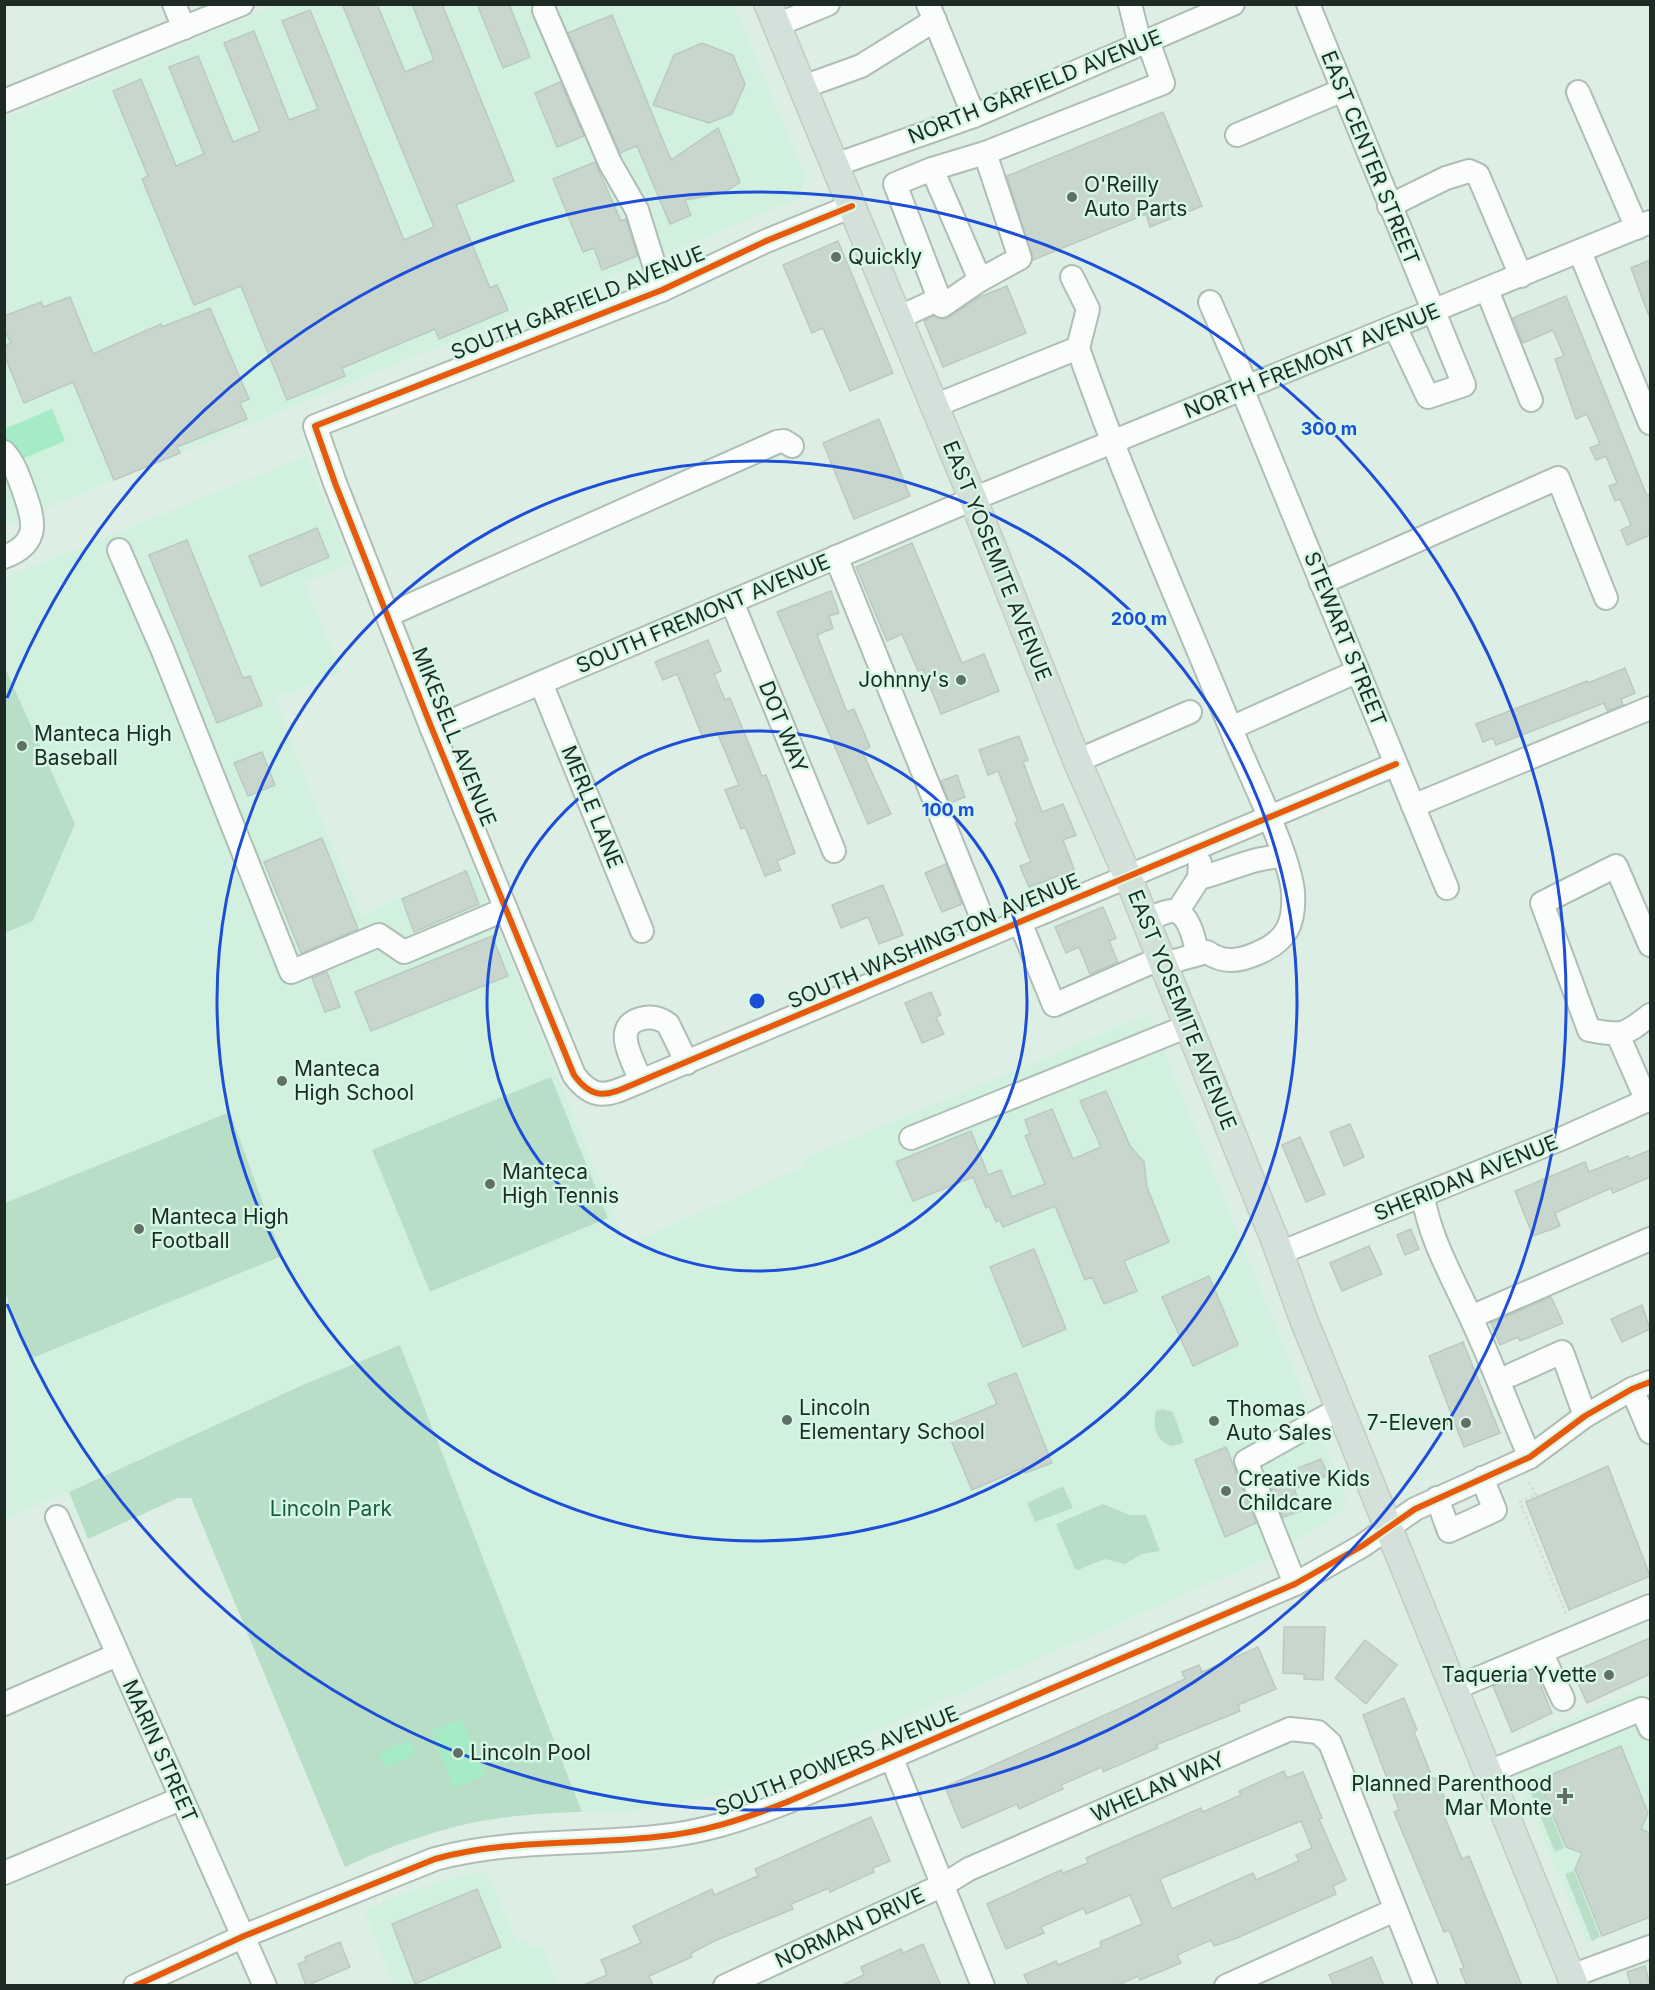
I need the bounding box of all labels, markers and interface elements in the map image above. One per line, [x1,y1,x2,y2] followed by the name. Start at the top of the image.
[904,24,1165,149] street label: NORTH GARFIELD AVENUE
[1316,47,1425,269] street label: EAST CENTER STREET
[1084,172,1187,221] place label: O'Reilly Auto Parts
[1065,190,1079,204] marker: O'Reilly Auto Parts
[447,240,708,365] street label: SOUTH GARFIELD AVENUE
[848,244,922,269] place label: Quickly
[829,250,843,264] marker: Quickly
[1180,298,1443,423] street label: NORTH FREMONT AVENUE
[1301,418,1357,439] text: 300 m
[938,437,1057,684] street label: EAST YOSEMITE AVENUE
[1299,548,1392,730] street label: STEWART STREET
[572,549,833,678] street label: SOUTH FREMONT AVENUE
[1111,608,1167,629] text: 200 m
[407,643,502,830] street label: MIKESELL AVENUE
[858,667,949,692] place label: Johnny's
[954,673,968,687] marker: Johnny's
[754,677,813,776] street label: DOT WAY
[34,721,172,770] place label: Manteca High Baseball
[15,739,29,753] marker: Manteca High Baseball
[556,742,628,872] street label: MERLE LANE
[922,799,974,820] text: 100 m
[784,868,1084,1014] street label: SOUTH WASHINGTON AVENUE
[1123,886,1242,1133] street label: EAST YOSEMITE AVENUE
[747,991,767,1011] centre of rings
[294,1056,414,1105] place label: Manteca High School
[275,1074,289,1088] marker: Manteca High School
[1370,1129,1561,1226] street label: SHERIDAN AVENUE
[502,1159,619,1208] place label: Manteca High Tennis
[483,1177,497,1191] marker: Manteca High Tennis
[151,1204,289,1253] place label: Manteca High Football
[132,1222,146,1236] marker: Manteca High Football
[799,1395,985,1444] place label: Lincoln Elementary School
[1226,1396,1332,1445] place label: Thomas Auto Sales
[1367,1410,1454,1435] place label: 7-Eleven
[780,1413,794,1427] marker: Lincoln Elementary School
[1207,1414,1221,1428] marker: Thomas Auto Sales
[1459,1416,1473,1430] marker: 7-Eleven
[1238,1466,1370,1515] place label: Creative Kids Childcare
[1219,1484,1233,1498] marker: Creative Kids Childcare
[270,1496,393,1521] park label: Lincoln Park
[1441,1662,1597,1687] place label: Taqueria Yvette
[1602,1668,1616,1682] marker: Taqueria Yvette
[118,1676,203,1826] street label: MARIN STREET
[712,1700,962,1821] street label: SOUTH POWERS AVENUE
[470,1740,591,1765] place label: Lincoln Pool
[451,1746,465,1760] marker: Lincoln Pool
[1087,1746,1229,1827] street label: WHELAN WAY
[1351,1771,1552,1820] place label: Planned Parenthood Mar Monte
[1556,1787,1574,1805] marker: Planned Parenthood Mar Monte
[771,1882,928,1973] street label: NORMAN DRIVE

